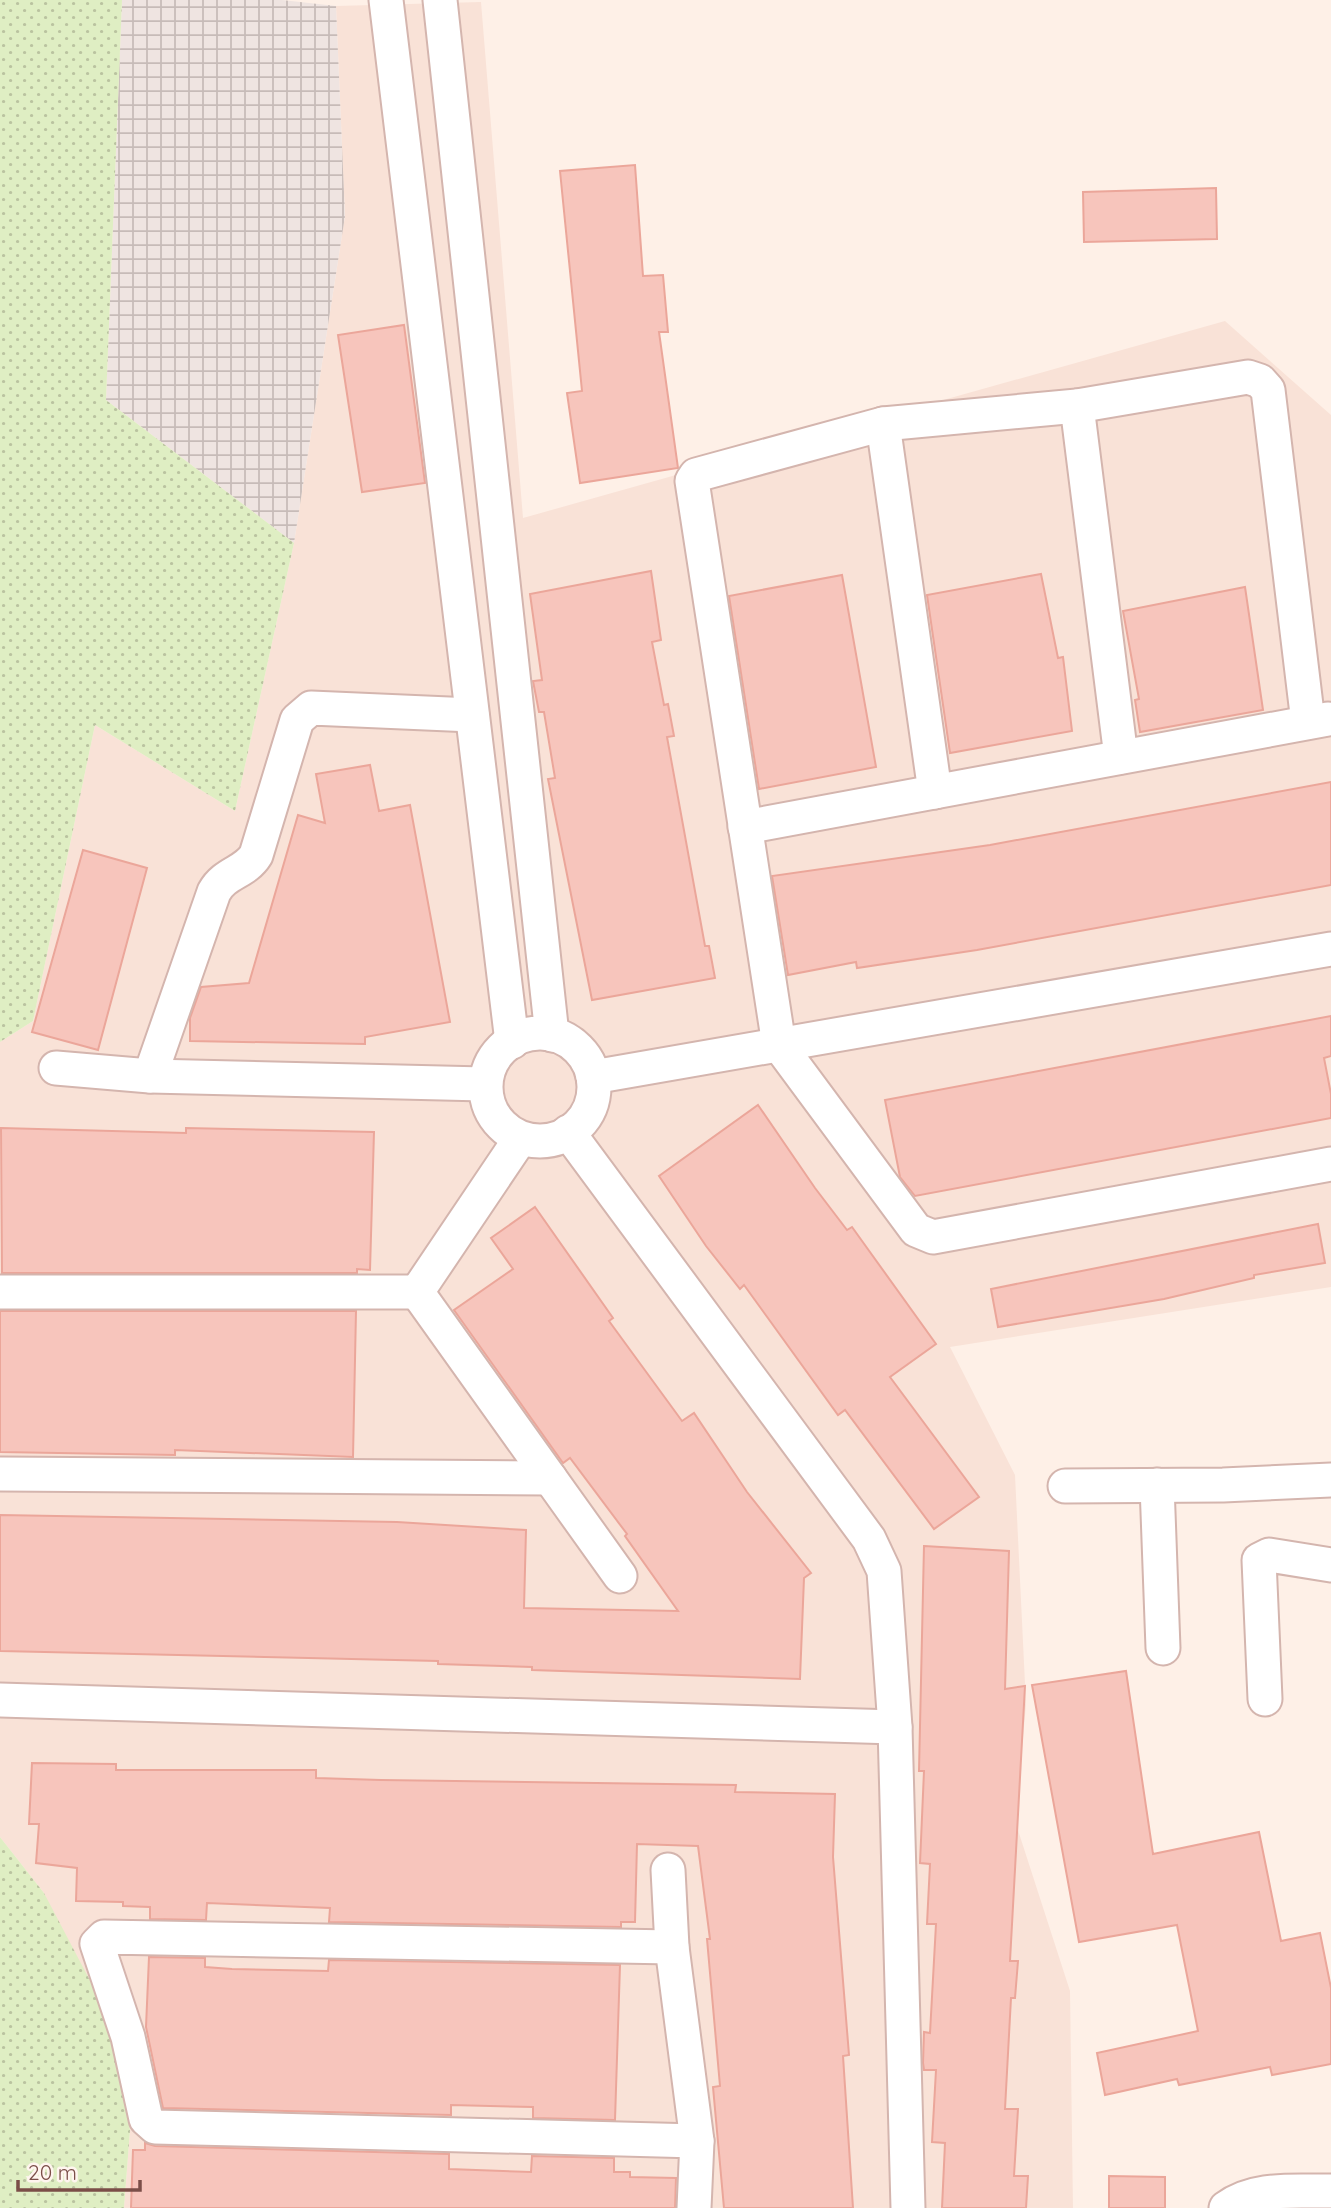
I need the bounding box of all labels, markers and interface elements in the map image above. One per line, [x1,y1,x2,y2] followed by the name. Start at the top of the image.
[18,2148,140,2192] scale bar
[28,2159,77,2185] text: 20 m

